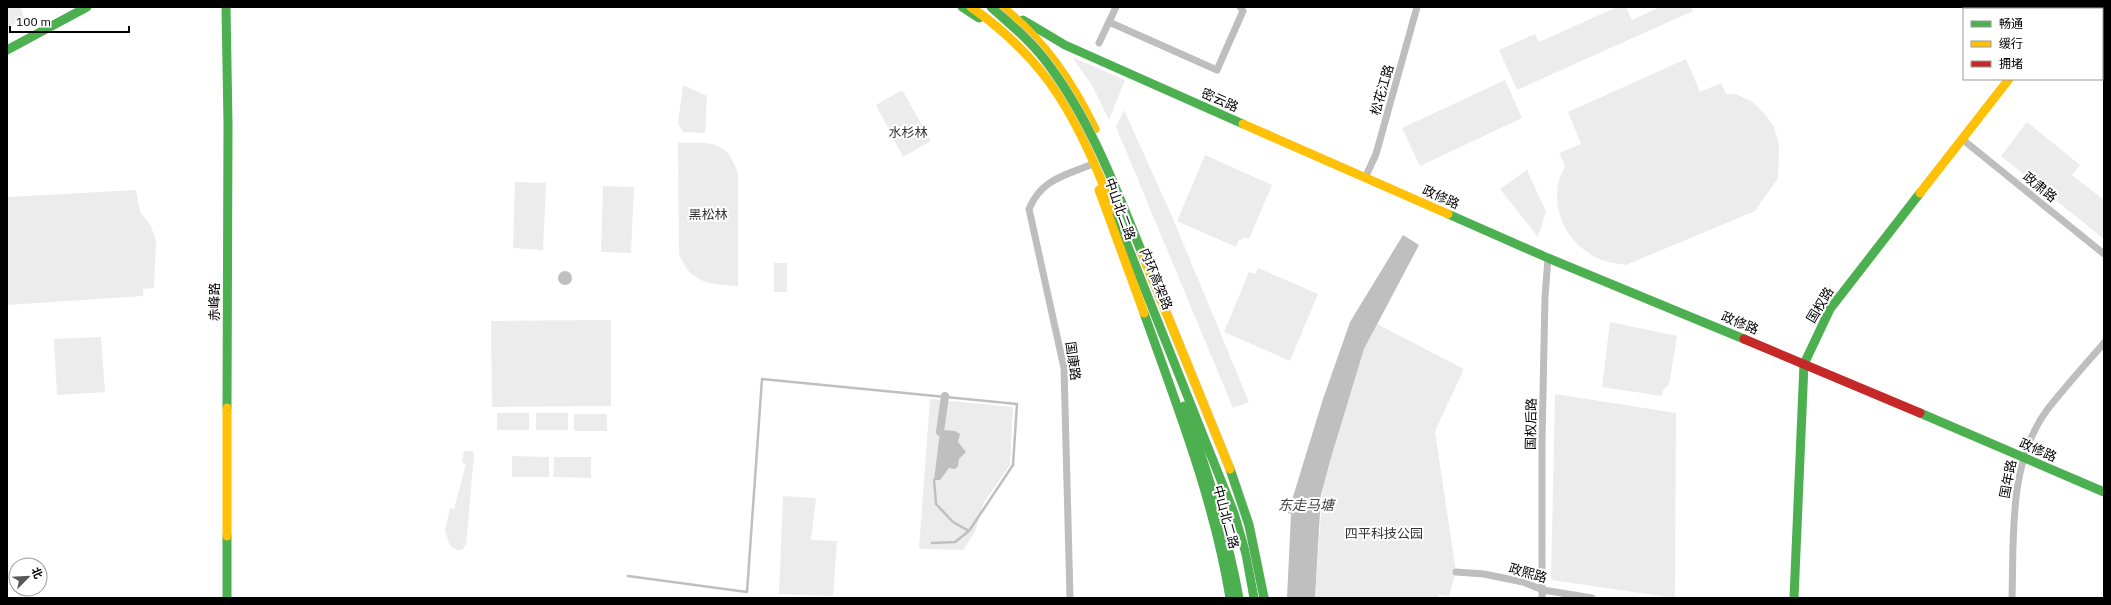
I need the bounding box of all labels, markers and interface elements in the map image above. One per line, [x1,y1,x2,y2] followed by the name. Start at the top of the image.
[10,8,129,34] scale bar
[1963,8,2103,80] legend
[16,14,51,29] text: 100 m
[1999,16,2023,31] text: 畅通
[1999,36,2023,51] text: 缓行
[1999,56,2023,71] text: 拥堵
[1367,63,1397,117] street label: 松花江路
[1199,84,1241,116] street label: 密云路
[888,124,928,141] park label: 水杉林
[2019,168,2061,206] street label: 政肃路
[1101,176,1139,242] street label: 中山北二路
[1420,181,1462,213] street label: 政修路
[688,206,728,223] park label: 黑松林
[1136,246,1176,312] street label: 内环高架路
[206,282,223,322] street label: 赤峰路
[1803,284,1837,326] street label: 国权路
[1719,308,1761,338] street label: 政修路
[1062,340,1084,382] street label: 国康路
[1522,398,1540,450] street label: 国权后路
[2017,435,2059,465] street label: 政修路
[1996,458,2020,500] street label: 国年路
[1209,483,1243,551] street label: 中山北二路
[1278,496,1336,514] water label: 东走马塘
[1345,525,1423,542] park label: 四平科技公园
[8,557,48,597] north arrow
[1507,559,1549,587] street label: 政熙路
[29,565,46,581] text: 北

